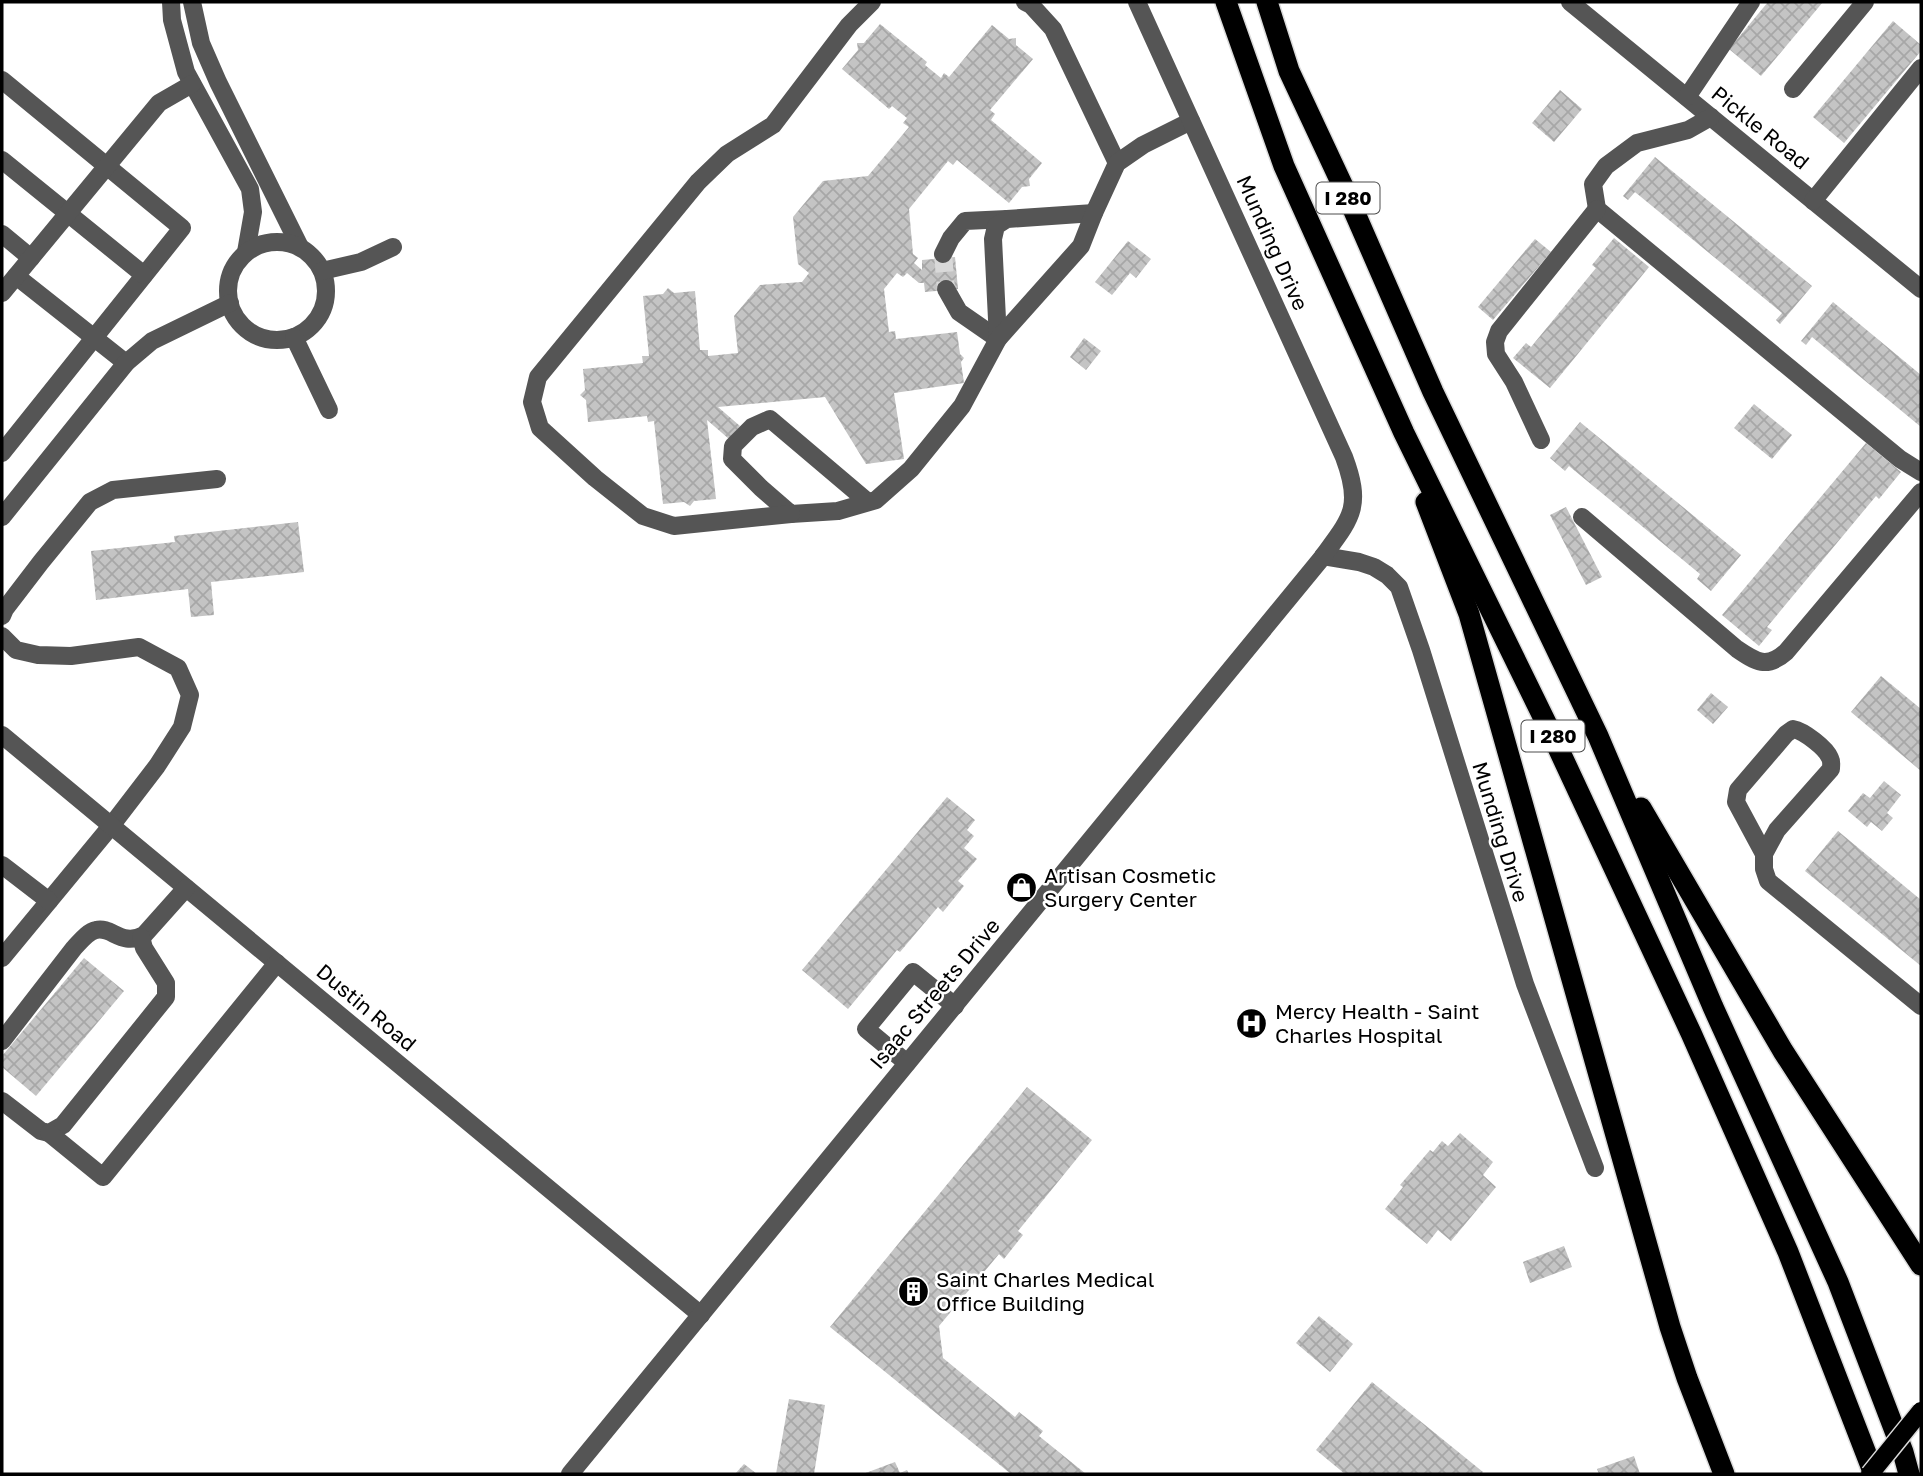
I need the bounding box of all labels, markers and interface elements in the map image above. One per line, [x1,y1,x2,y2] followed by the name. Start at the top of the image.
[1707,80,1815,174] street label: Pickle Road
[1231,171,1314,314] street label: Munding Drive
[1316,182,1380,214] road number: I 280
[1522,720,1584,751] road number: I 280
[1467,758,1535,905] street label: Munding Drive
[1044,862,1216,912] place label: Artisan Cosmetic Surgery Center
[1004,871,1038,905] shop icon: Artisan Cosmetic Surgery Center
[864,913,1005,1074] street label: Isaac Streets Drive
[311,958,422,1056] street label: Dustin Road
[1275,998,1479,1048] place label: Mercy Health - Saint Charles Hospital
[1235,1007,1269,1041] hospital icon: Mercy Health - Saint Charles Hospital
[936,1266,1154,1316] place label: Saint Charles Medical Office Building
[896,1275,930,1309] building icon: Saint Charles Medical Office Building

